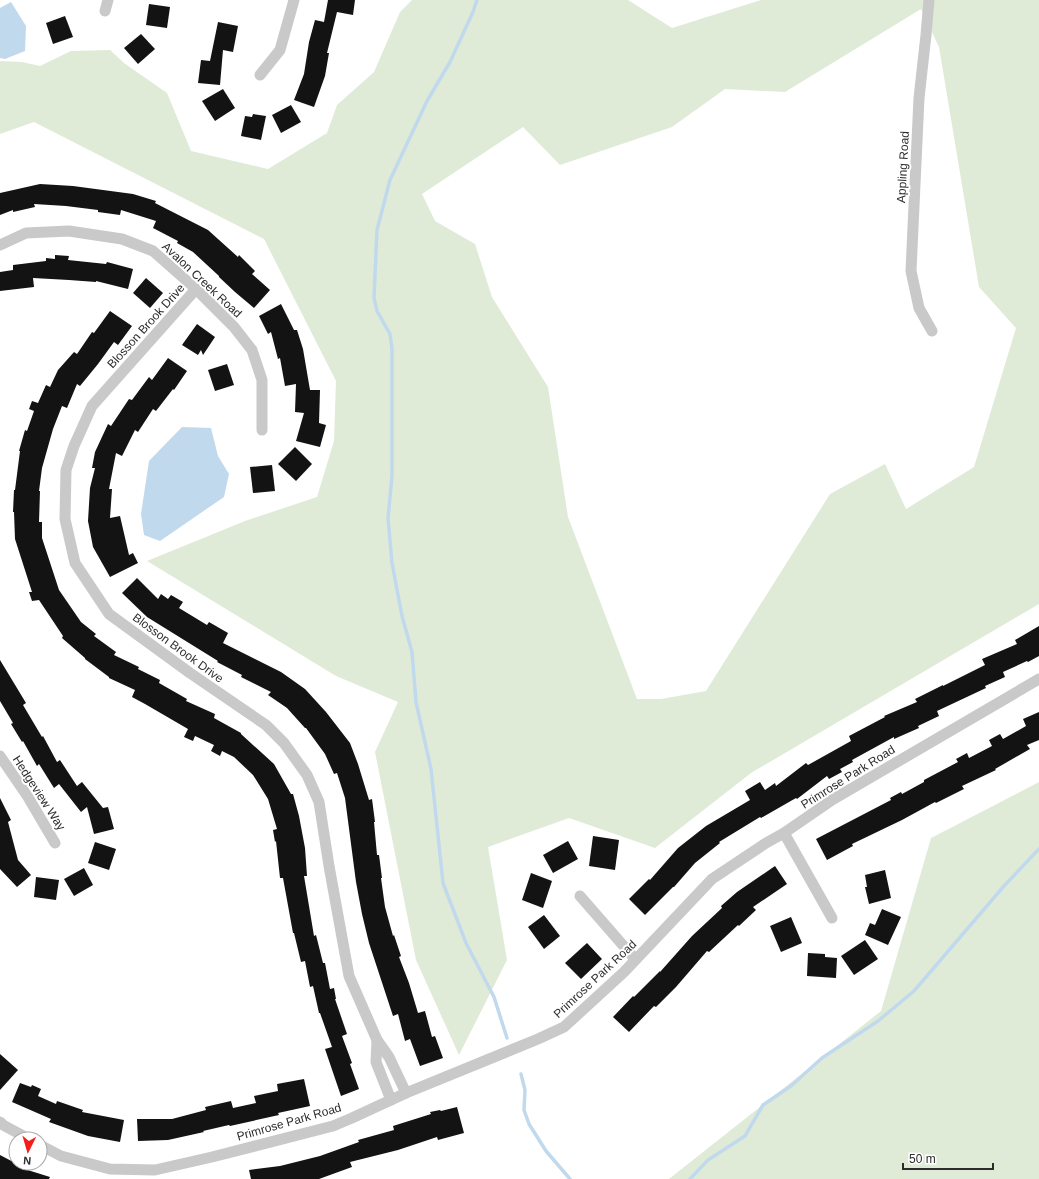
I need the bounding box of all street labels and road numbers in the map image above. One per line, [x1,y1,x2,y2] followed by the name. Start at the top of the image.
[894,131,912,203] street label: Appling Road
[159,239,245,321] street label: Avalon Creek Road
[104,281,188,371] street label: Blosson Brook Drive
[130,610,226,686] street label: Blosson Brook Drive
[798,742,898,812] street label: Primrose Park Road
[10,753,68,833] street label: Hedgeview Way
[551,937,639,1021] street label: Primrose Park Road
[235,1100,343,1144] street label: Primrose Park Road

